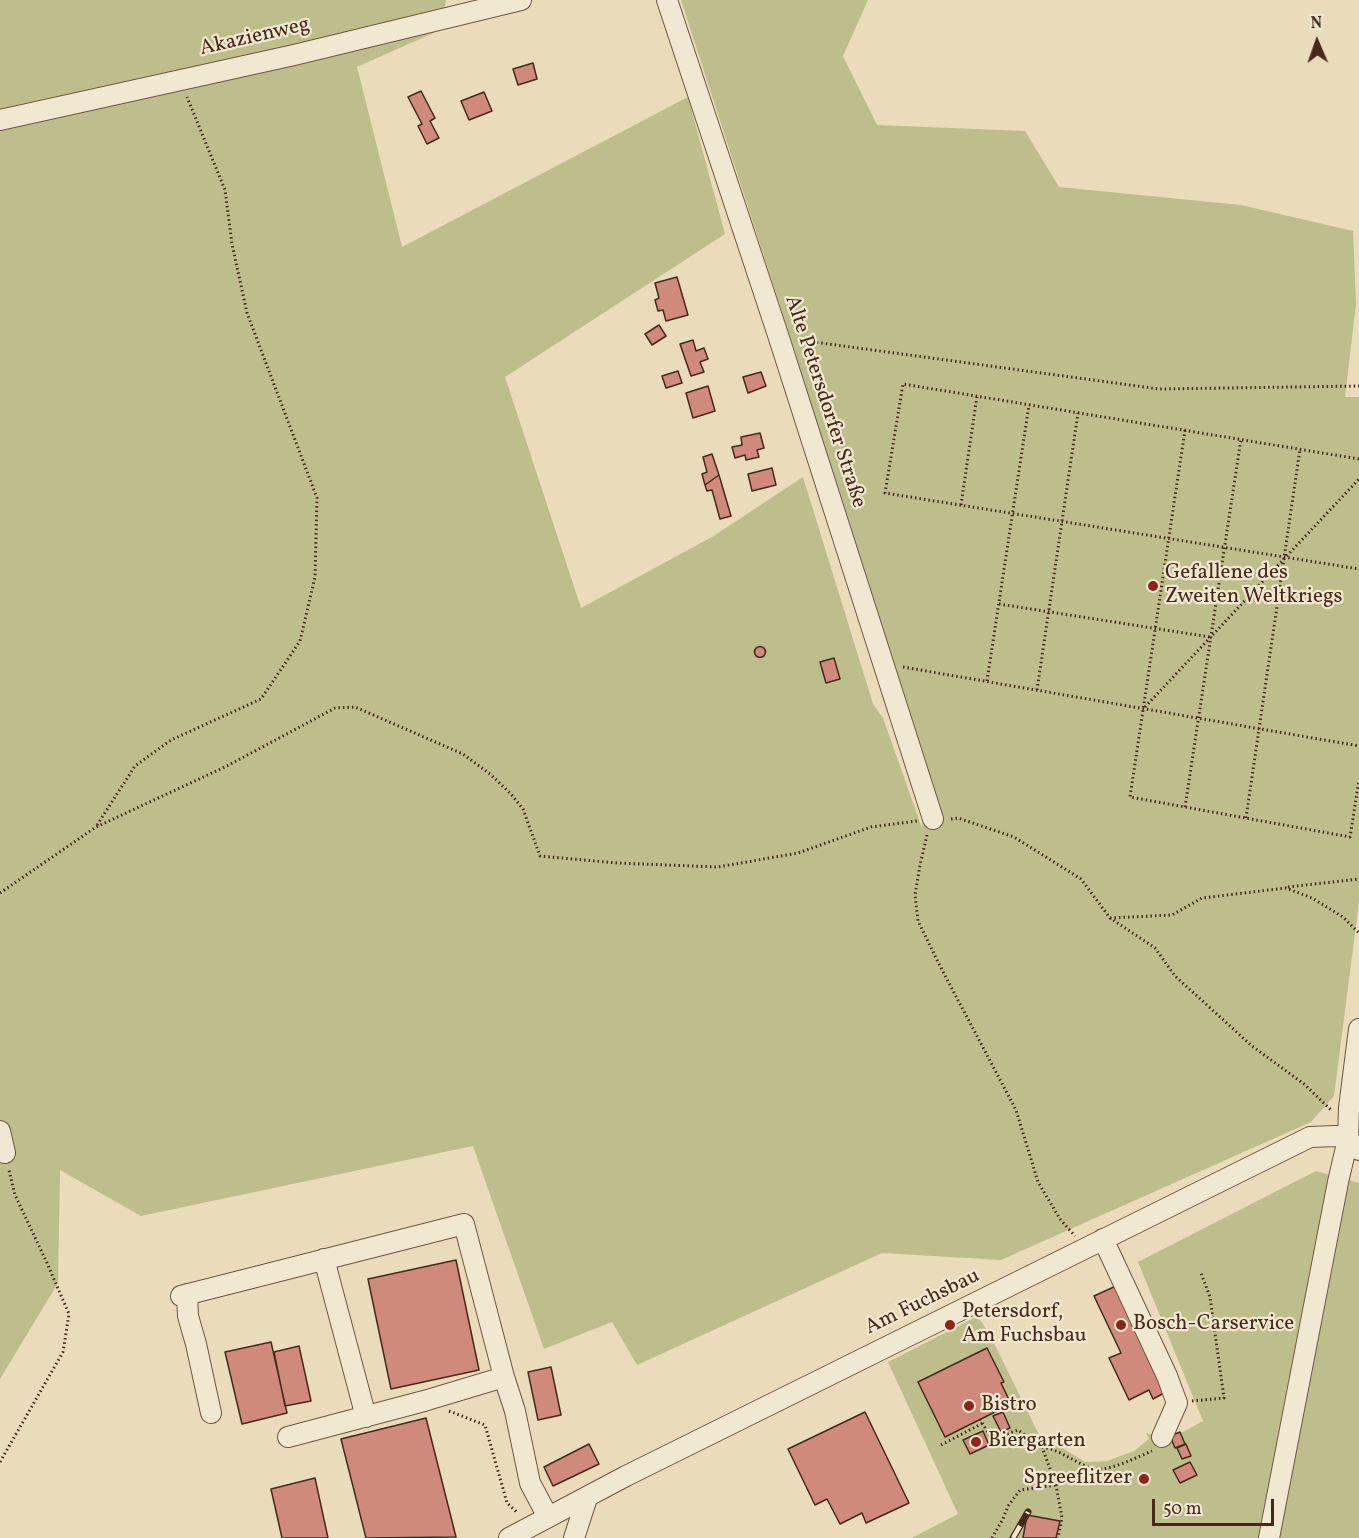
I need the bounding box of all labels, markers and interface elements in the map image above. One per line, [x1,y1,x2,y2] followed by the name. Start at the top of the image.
[1287,12,1347,72] north arrow
[198,13,312,63] street label: Akazienweg
[1310,13,1323,35] text: N
[778,293,870,511] street label: Alte Petersdorfer Straße
[1165,561,1343,611] place label: Gefallene des Zweiten Weltkriegs
[1146,579,1160,593] marker: Gefallene des Zweiten Weltkriegs
[861,1264,985,1342] street label: Am Fuchsbau
[962,1300,1087,1350] place label: Petersdorf, Am Fuchsbau
[1133,1312,1294,1338] place label: Bosch-Carservice
[943,1318,957,1332] marker: Petersdorf, Am Fuchsbau
[1114,1318,1128,1332] marker: Bosch-Carservice
[981,1393,1037,1419] place label: Bistro
[962,1399,976,1413] marker: Bistro
[988,1429,1086,1455] place label: Biergarten
[969,1435,983,1449] marker: Biergarten
[1024,1466,1132,1492] place label: Spreeflitzer
[1137,1472,1151,1486] marker: Spreeflitzer
[1155,1487,1276,1525] scale bar
[1163,1497,1202,1522] text: 50 m

